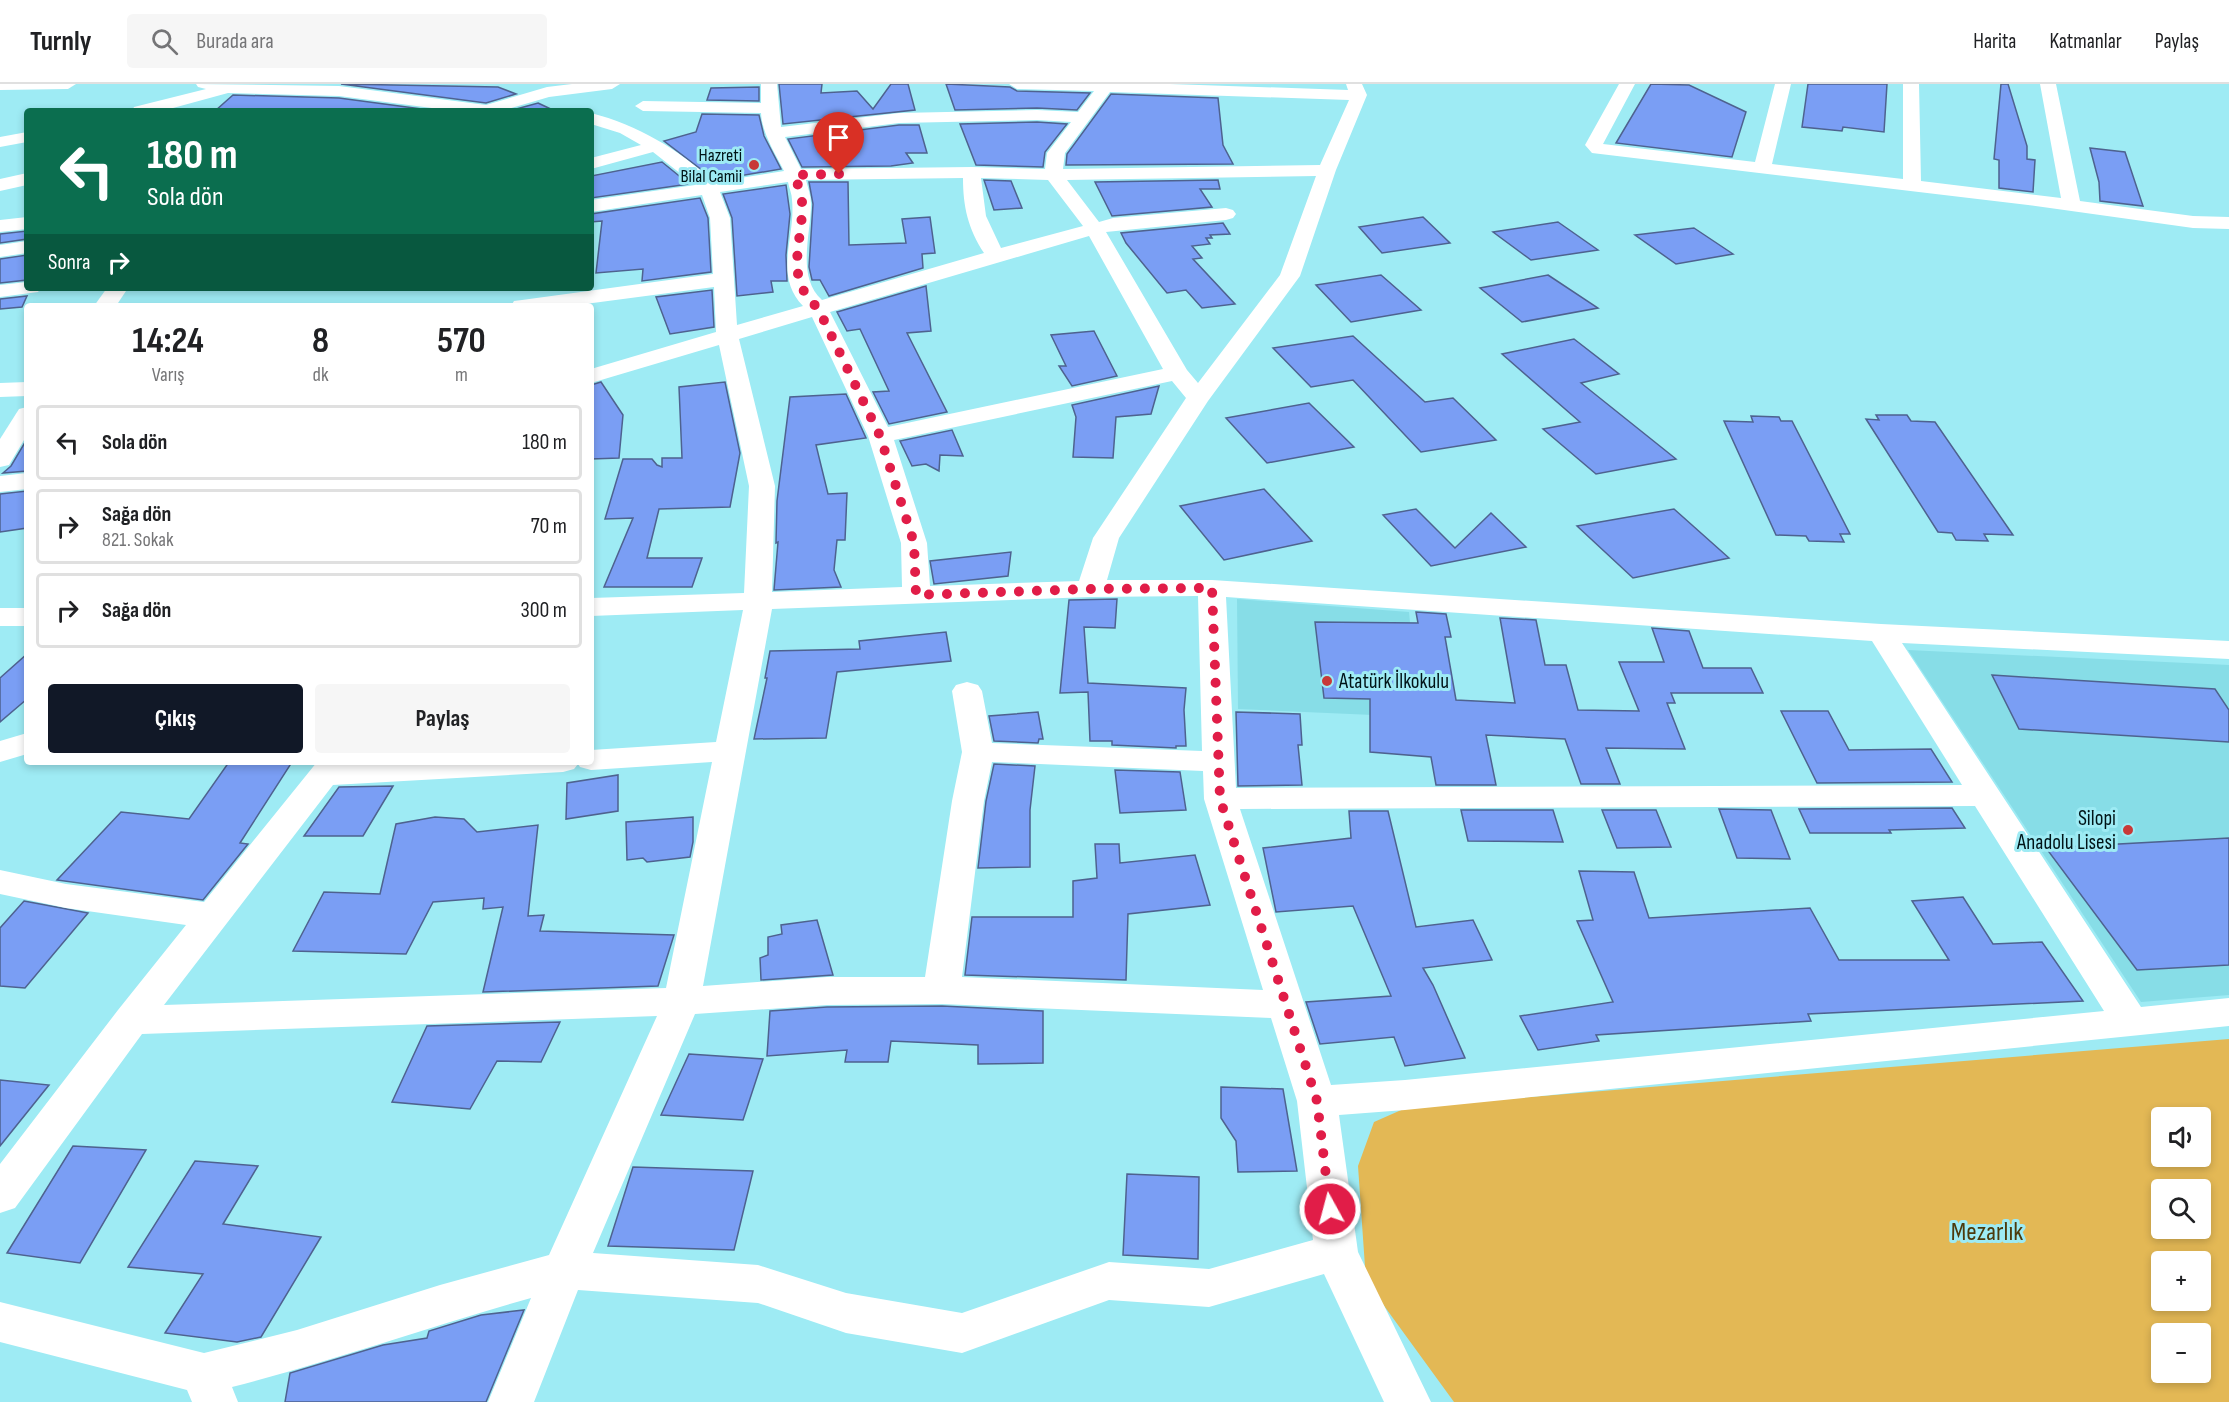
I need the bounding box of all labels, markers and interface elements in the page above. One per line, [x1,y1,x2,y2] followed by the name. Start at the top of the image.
[127,14,547,68] search box
[30,25,91,58] text: Turnly
[148,25,181,58] icon: search
[196,28,274,55] text: Burada ara
[1973,29,2016,54] text: Harita
[2049,29,2122,54] text: Katmanlar
[2155,29,2199,54] text: Paylaş
[813,112,864,174] pin
[822,121,855,154] icon: arrive
[147,130,238,181] text: 180 m
[48,132,126,210] icon: left
[681,145,742,187] place label: Hazreti Bilal Camii
[747,158,761,172] marker: Hazreti Bilal Camii
[147,181,224,213] text: Sola dön
[102,246,135,279] icon: right
[48,249,90,276] text: Sonra
[132,320,204,363] text: 14:24
[312,320,329,363] text: 8
[437,320,486,363] text: 570
[152,363,184,387] text: Varış
[313,363,329,387] text: dk
[455,363,468,387] text: m
[51,426,84,459] icon: left
[102,429,167,456] text: Sola dön
[522,429,567,456] text: 180 m
[102,501,171,528] text: Sağa dön
[51,510,84,543] icon: right
[531,513,567,540] text: 70 m
[102,528,174,552] text: 821. Sokak
[51,594,84,627] icon: right
[102,597,171,624] text: Sağa dön
[521,597,567,624] text: 300 m
[1338,669,1449,694] place label: Atatürk İlkokulu
[1320,674,1334,688] marker: Atatürk İlkokulu
[48,684,303,753] button: Çıkış
[315,684,570,753] button: Paylaş
[2016,806,2116,855] place label: Silopi Anadolu Lisesi
[2121,823,2135,837] marker: Silopi Anadolu Lisesi
[2151,1107,2211,1383] map controls
[2151,1107,2211,1167] button: sound
[1298,1177,1362,1241] position arrow
[2151,1179,2211,1239] button: search
[1951,1217,2023,1248] park label: Mezarlık
[2151,1251,2211,1311] button: +
[2151,1323,2211,1383] button: −

